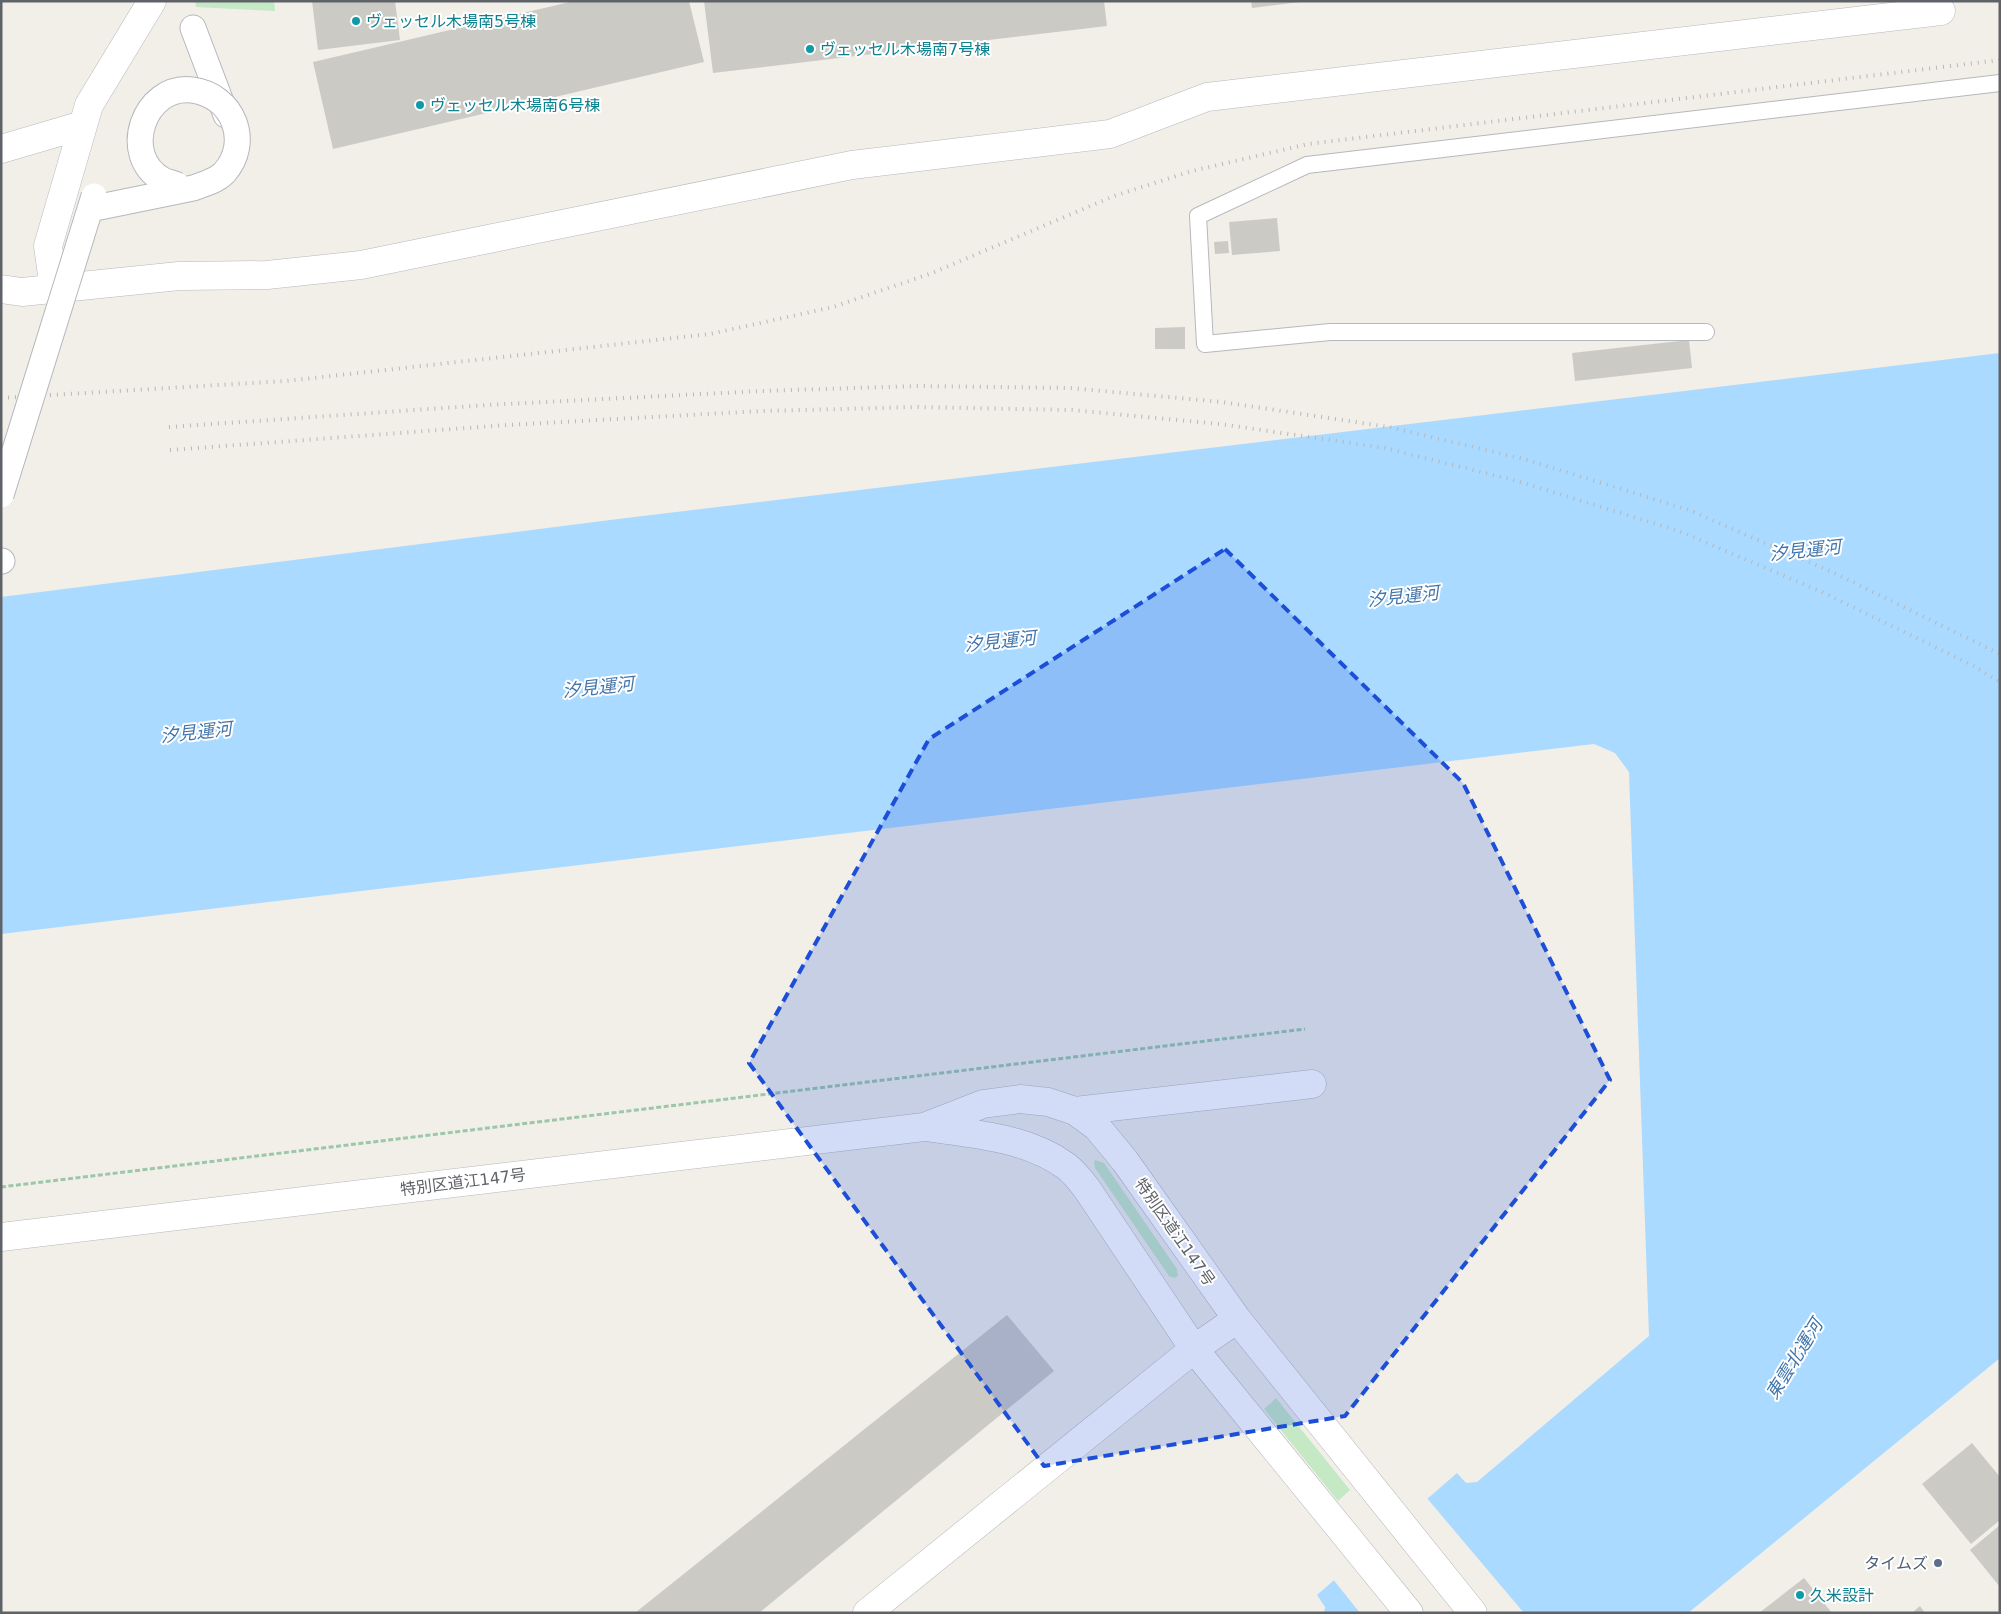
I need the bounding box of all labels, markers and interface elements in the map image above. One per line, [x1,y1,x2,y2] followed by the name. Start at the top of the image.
[366,12,536,31] place label: ヴェッセル木場南5号棟
[350,15,362,27] marker: ヴェッセル木場南5号棟
[820,40,990,59] place label: ヴェッセル木場南7号棟
[804,43,816,55] marker: ヴェッセル木場南7号棟
[430,96,600,115] place label: ヴェッセル木場南6号棟
[414,99,426,111] marker: ヴェッセル木場南6号棟
[1768,535,1845,564] water label: 汐見運河
[1366,581,1443,610] water label: 汐見運河
[963,626,1040,655] water label: 汐見運河
[561,672,638,701] water label: 汐見運河
[159,717,236,746] water label: 汐見運河
[399,1165,527,1199] street label: 特別区道江147号
[1131,1175,1219,1289] street label: 特別区道江147号
[1761,1313,1828,1403] water label: 東雲北運河
[1864,1554,1928,1573] place label: タイムズ
[1932,1557,1944,1569] marker: タイムズ
[1810,1586,1874,1605] place label: 久米設計
[1794,1589,1806,1601] marker: 久米設計

